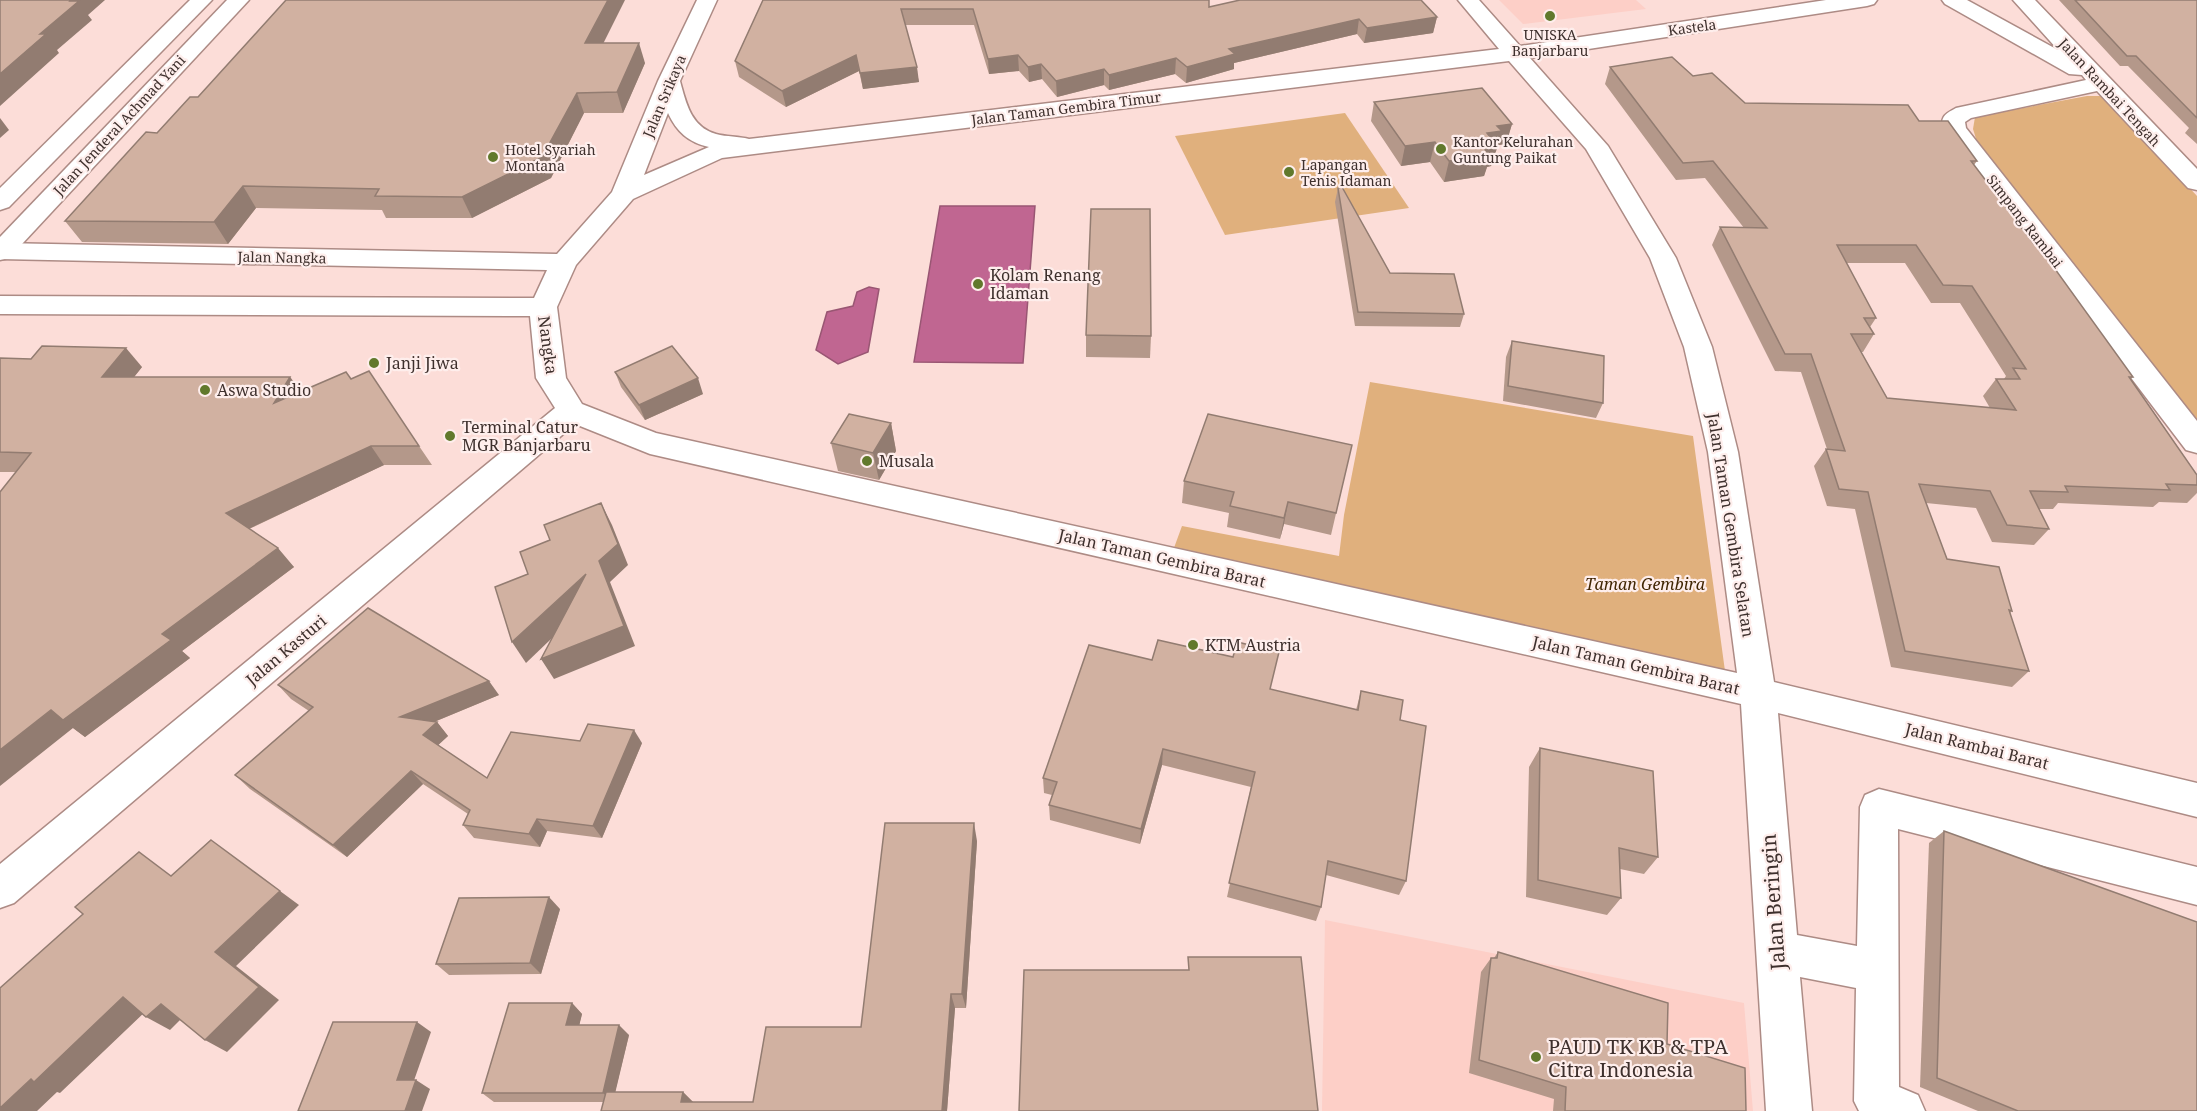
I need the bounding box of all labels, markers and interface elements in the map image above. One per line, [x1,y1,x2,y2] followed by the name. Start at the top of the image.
[1543,9,1557,23] marker: UNISKA Banjarbaru
[1667,14,1718,40] street label: Kastela
[1512,25,1588,60] place label: UNISKA Banjarbaru
[2054,33,2165,150] street label: Jalan Rambai Tengah
[48,50,190,200] street label: Jalan Jenderal Achmad Yani
[638,52,690,141] street label: Jalan Srikaya
[969,87,1162,129] street label: Jalan Taman Gembira Timur
[1453,132,1573,167] place label: Kantor Kelurahan Guntung Paikat
[505,140,596,175] place label: Hotel Syariah Montana
[1434,142,1448,156] marker: Kantor Kelurahan Guntung Paikat
[486,150,500,164] marker: Hotel Syariah Montana
[1301,155,1392,190] place label: Lapangan Tenis Idaman
[1282,165,1296,179] marker: Lapangan Tenis Idaman
[1983,171,2068,272] street label: Simpang Rambai
[236,247,327,267] street label: Jalan Nangka
[990,264,1101,304] place label: Kolam Renang Idaman
[971,277,985,291] marker: Kolam Renang Idaman
[533,314,563,376] street label: Nangka
[385,352,459,374] place label: Janji Jiwa
[367,356,381,370] marker: Janji Jiwa
[217,379,311,401] place label: Aswa Studio
[198,383,212,397] marker: Aswa Studio
[1702,410,1760,639] street label: Jalan Taman Gembira Selatan
[462,416,591,456] place label: Terminal Catur MGR Banjarbaru
[443,429,457,443] marker: Terminal Catur MGR Banjarbaru
[879,450,934,472] place label: Musala
[860,454,874,468] marker: Musala
[1055,523,1268,593] street label: Jalan Taman Gembira Barat
[1585,573,1706,595] park label: Taman Gembira
[240,610,331,691] street label: Jalan Kasturi
[1529,630,1742,700] street label: Jalan Taman Gembira Barat
[1205,634,1301,656] place label: KTM Austria
[1186,638,1200,652] marker: KTM Austria
[1902,717,2051,775] street label: Jalan Rambai Barat
[1755,833,1791,972] street label: Jalan Beringin
[1548,1033,1729,1083] place label: PAUD TK KB & TPA Citra Indonesia
[1529,1050,1543,1064] marker: PAUD TK KB & TPA Citra Indonesia

